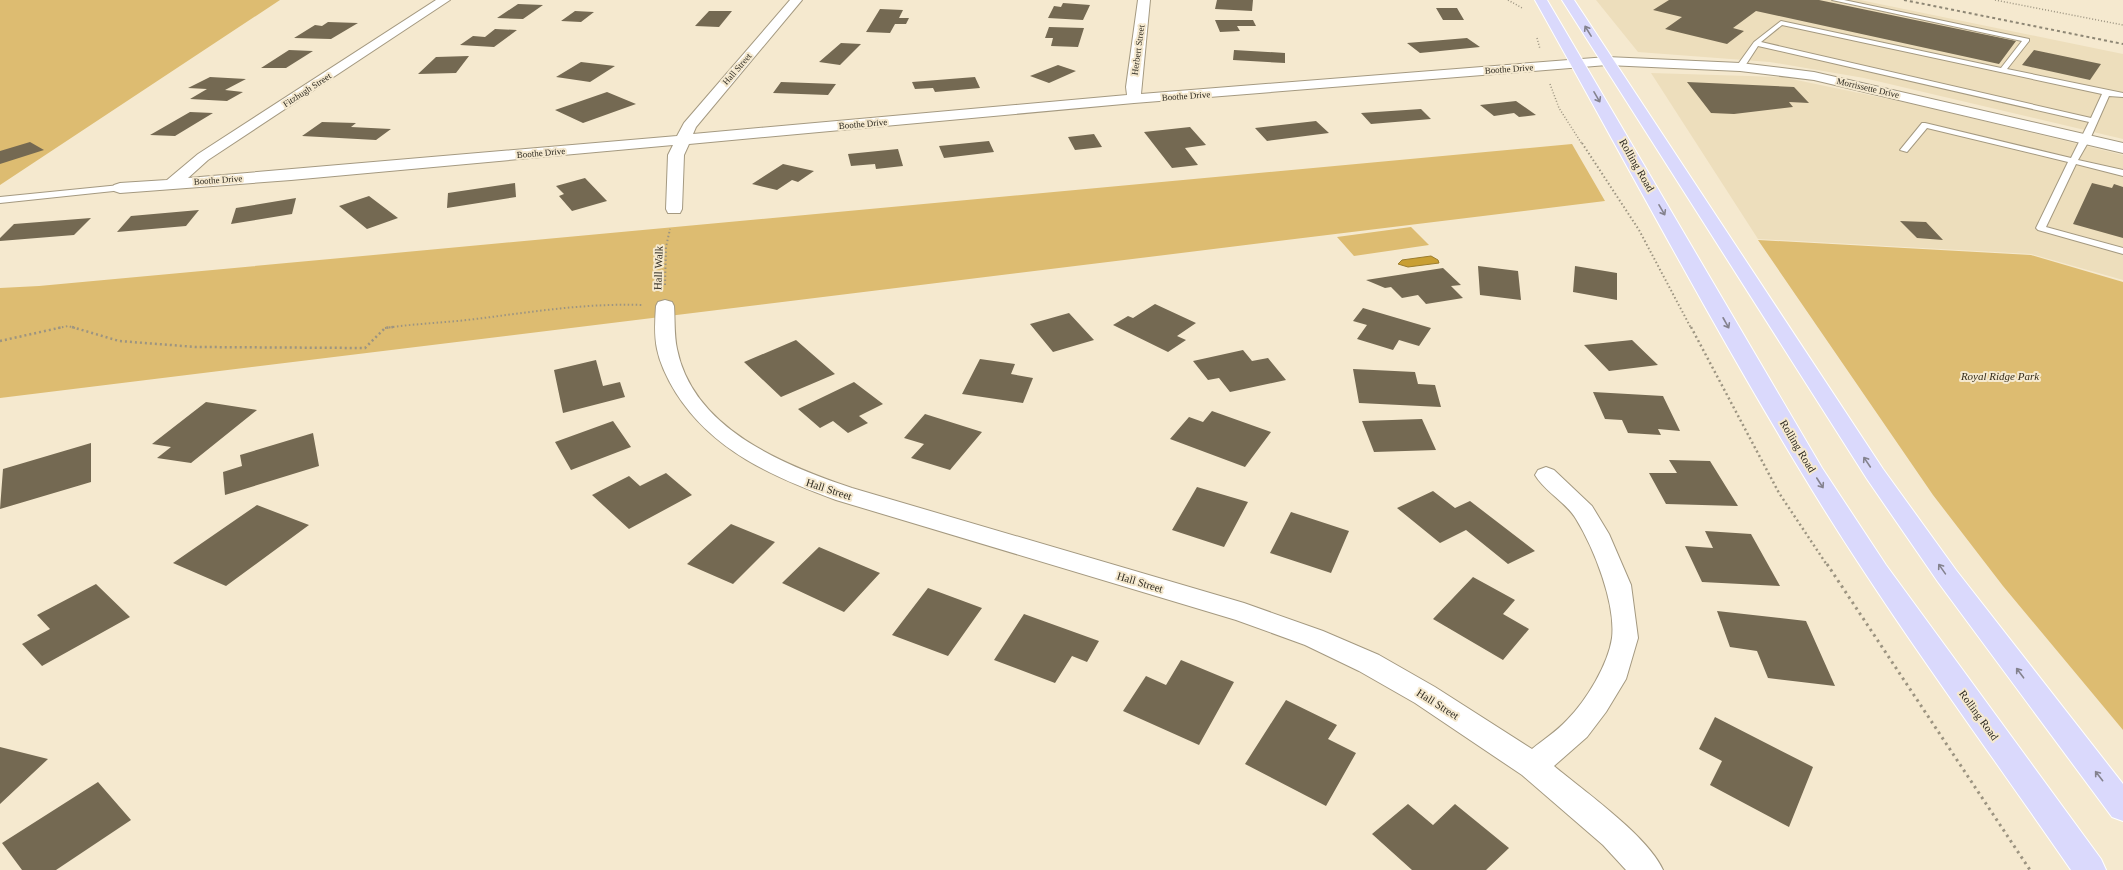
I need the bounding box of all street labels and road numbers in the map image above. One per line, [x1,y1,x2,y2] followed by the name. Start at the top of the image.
[1130,24,1147,76] street label: Herbert Street
[721,51,754,87] street label: Hall Street
[1484,62,1534,76] street label: Boothe Drive
[281,70,333,109] street label: Fitzhugh Street
[1836,76,1900,100] street label: Morrissette Drive
[1161,89,1211,103] street label: Boothe Drive
[838,117,888,131] street label: Boothe Drive
[1617,136,1657,194] street label: Rolling Road
[516,146,566,160] street label: Boothe Drive
[193,173,243,187] street label: Boothe Drive
[651,245,665,290] street label: Hall Walk
[1778,418,1819,475] street label: Rolling Road
[805,476,853,502] street label: Hall Street
[1116,569,1164,595] street label: Hall Street
[1415,686,1461,722] street label: Hall Street
[1957,688,2001,743] street label: Rolling Road

